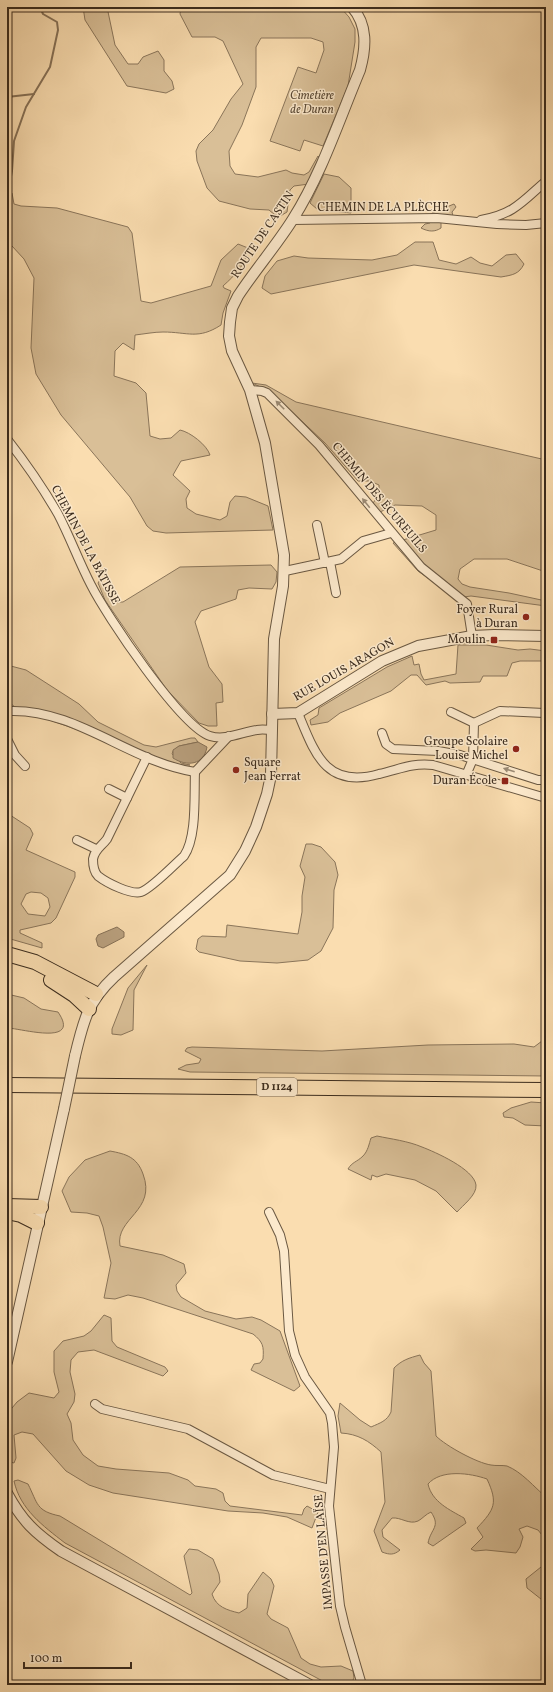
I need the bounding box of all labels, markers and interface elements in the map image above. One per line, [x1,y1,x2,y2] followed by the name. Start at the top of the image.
[290,88,335,118] park label: Cimetière de Duran
[228,188,298,282] street label: ROUTE DE CASTIN
[317,199,449,216] street label: CHEMIN DE LA PLÈCHE
[275,400,285,410] one-way arrow
[328,439,431,557] street label: CHEMIN DES ÉCUREUILS
[47,482,124,607] street label: CHEMIN DE LA BÂTISSE
[361,497,370,508] one-way arrow
[457,602,518,632] place label: Foyer Rural à Duran
[521,612,531,622] marker: Foyer Rural à Duran
[448,632,486,648] place label: Moulin
[291,635,397,705] street label: RUE LOUIS ARAGON
[489,635,499,645] marker: Moulin
[424,734,508,764] place label: Groupe Scolaire Louise Michel
[511,744,521,754] marker: Groupe Scolaire Louise Michel
[244,755,301,785] place label: Square Jean Ferrat
[231,765,241,775] marker: Square Jean Ferrat
[502,767,514,773] one-way arrow
[433,772,497,789] place label: Duran École
[500,776,510,786] marker: Duran École
[257,1078,297,1096] road number: D 1124
[310,1494,337,1610] street label: IMPASSE D'EN LAÏSE
[24,1644,131,1670] scale bar
[30,1651,63,1667] text: 100 m

